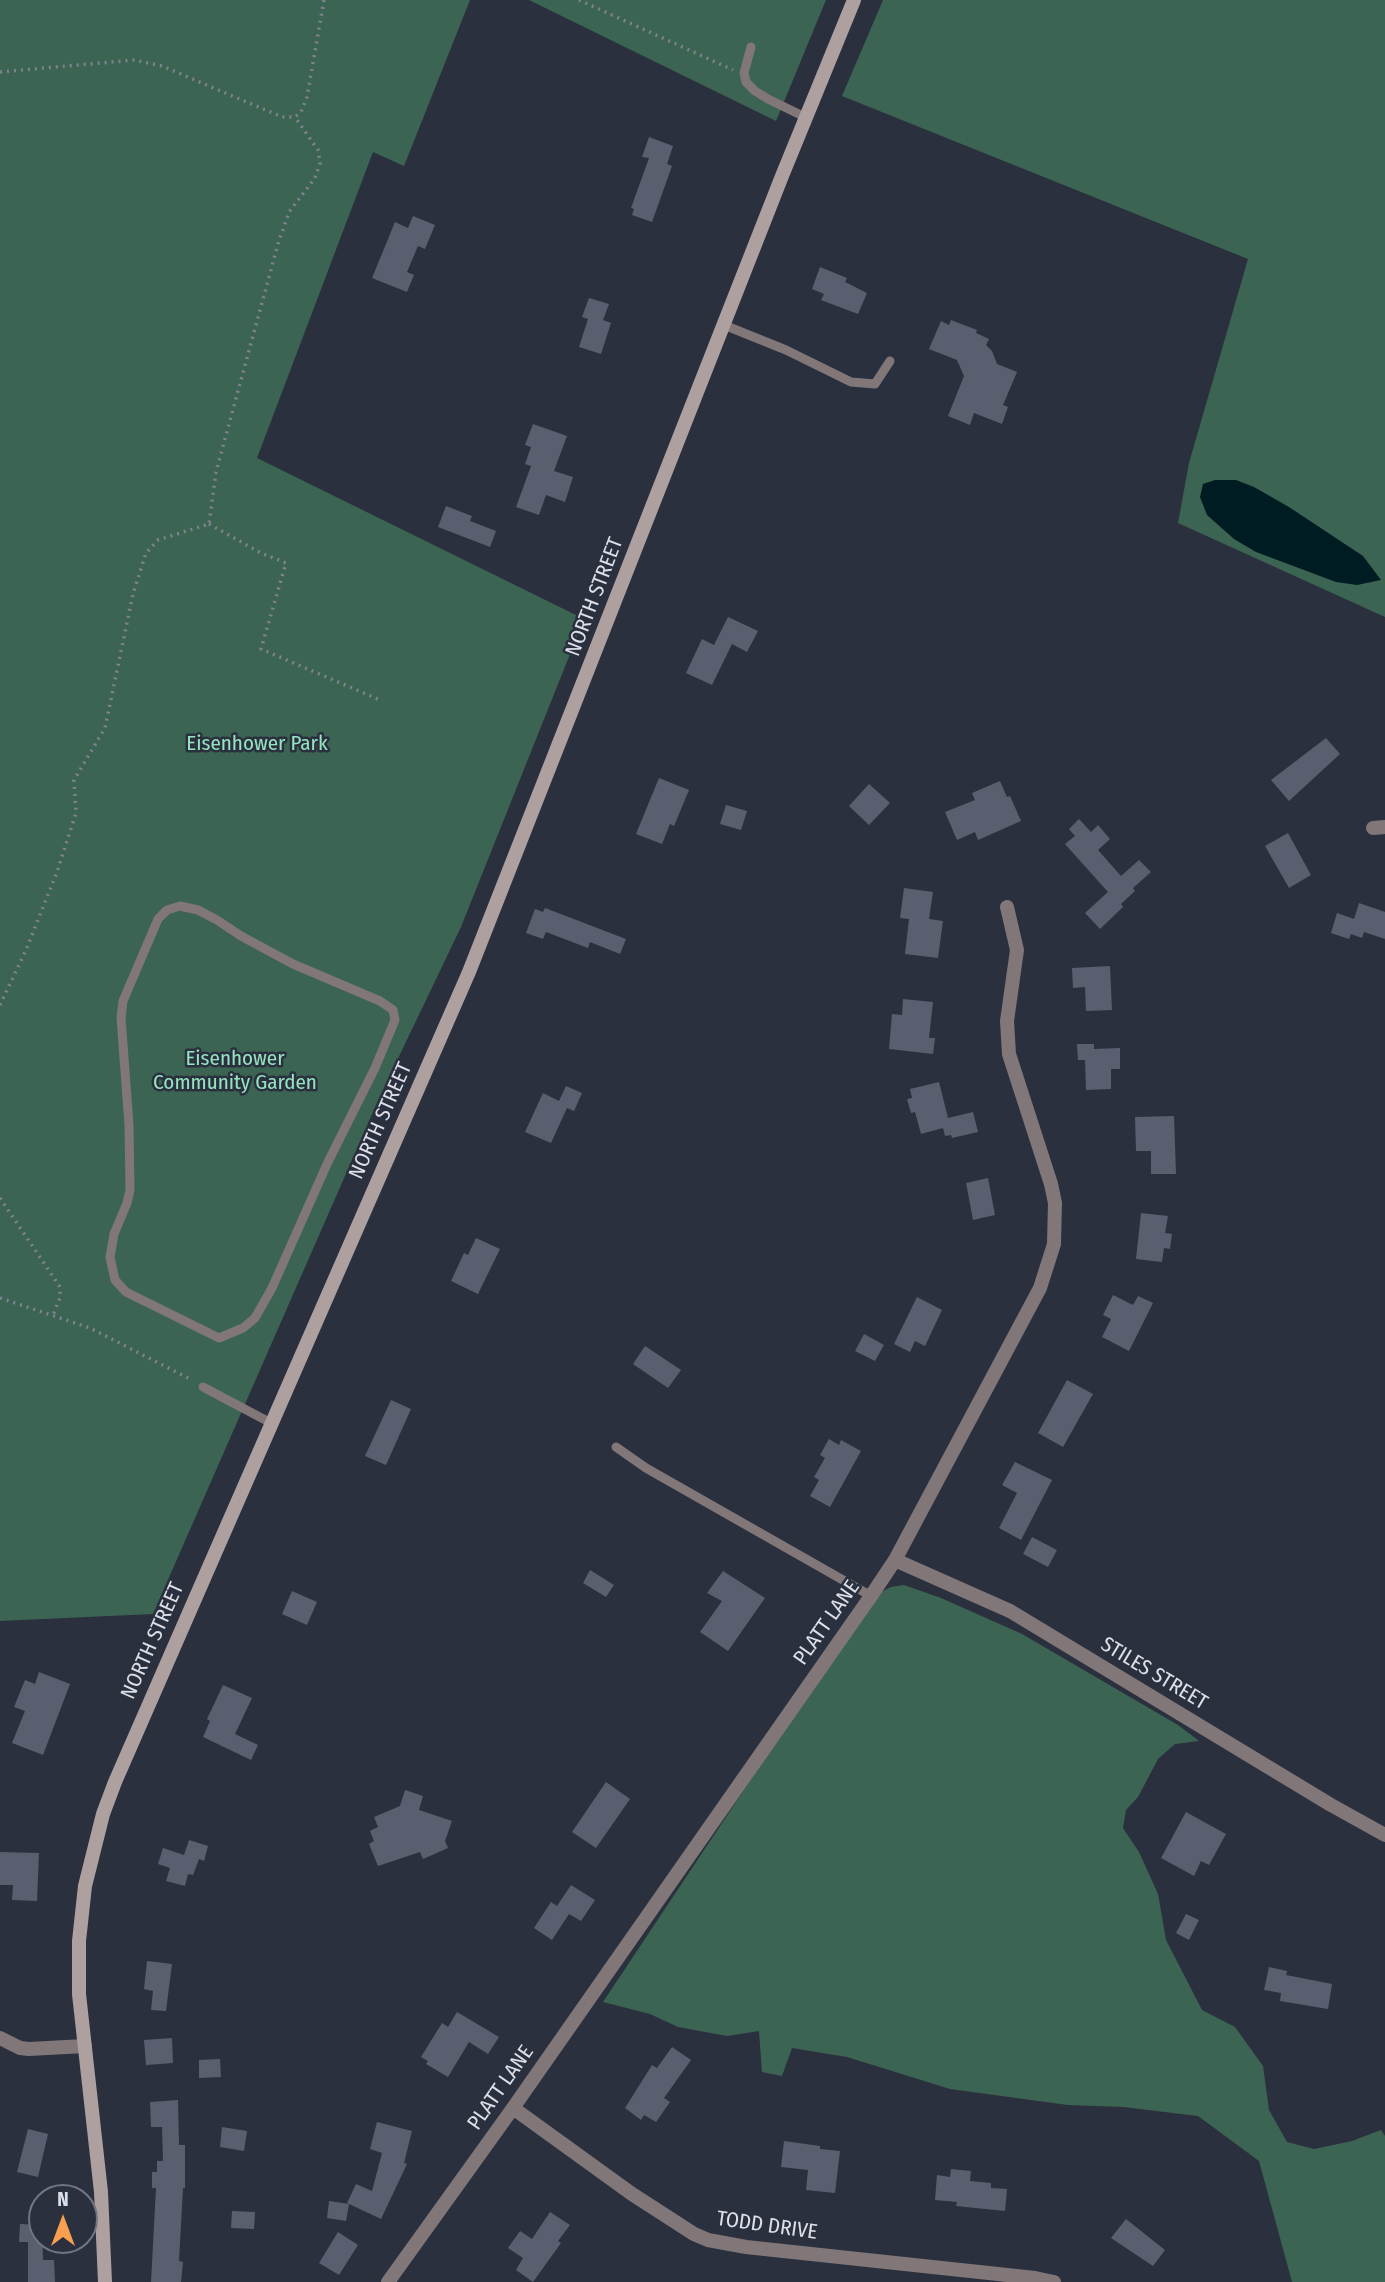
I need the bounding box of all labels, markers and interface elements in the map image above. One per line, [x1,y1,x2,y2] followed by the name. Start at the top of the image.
[561,534,629,660] street label: NORTH STREET
[186,731,328,757] park label: Eisenhower Park
[153,1046,317,1096] park label: Eisenhower Community Garden
[344,1059,418,1183] street label: NORTH STREET
[789,1576,865,1670] street label: PLATT LANE
[116,1579,190,1703] street label: NORTH STREET
[1096,1632,1212,1716] street label: STILES STREET
[463,2041,539,2135] street label: PLATT LANE
[28,2184,98,2254] north arrow
[57,2188,69,2211] text: N
[715,2206,819,2246] street label: TODD DRIVE

